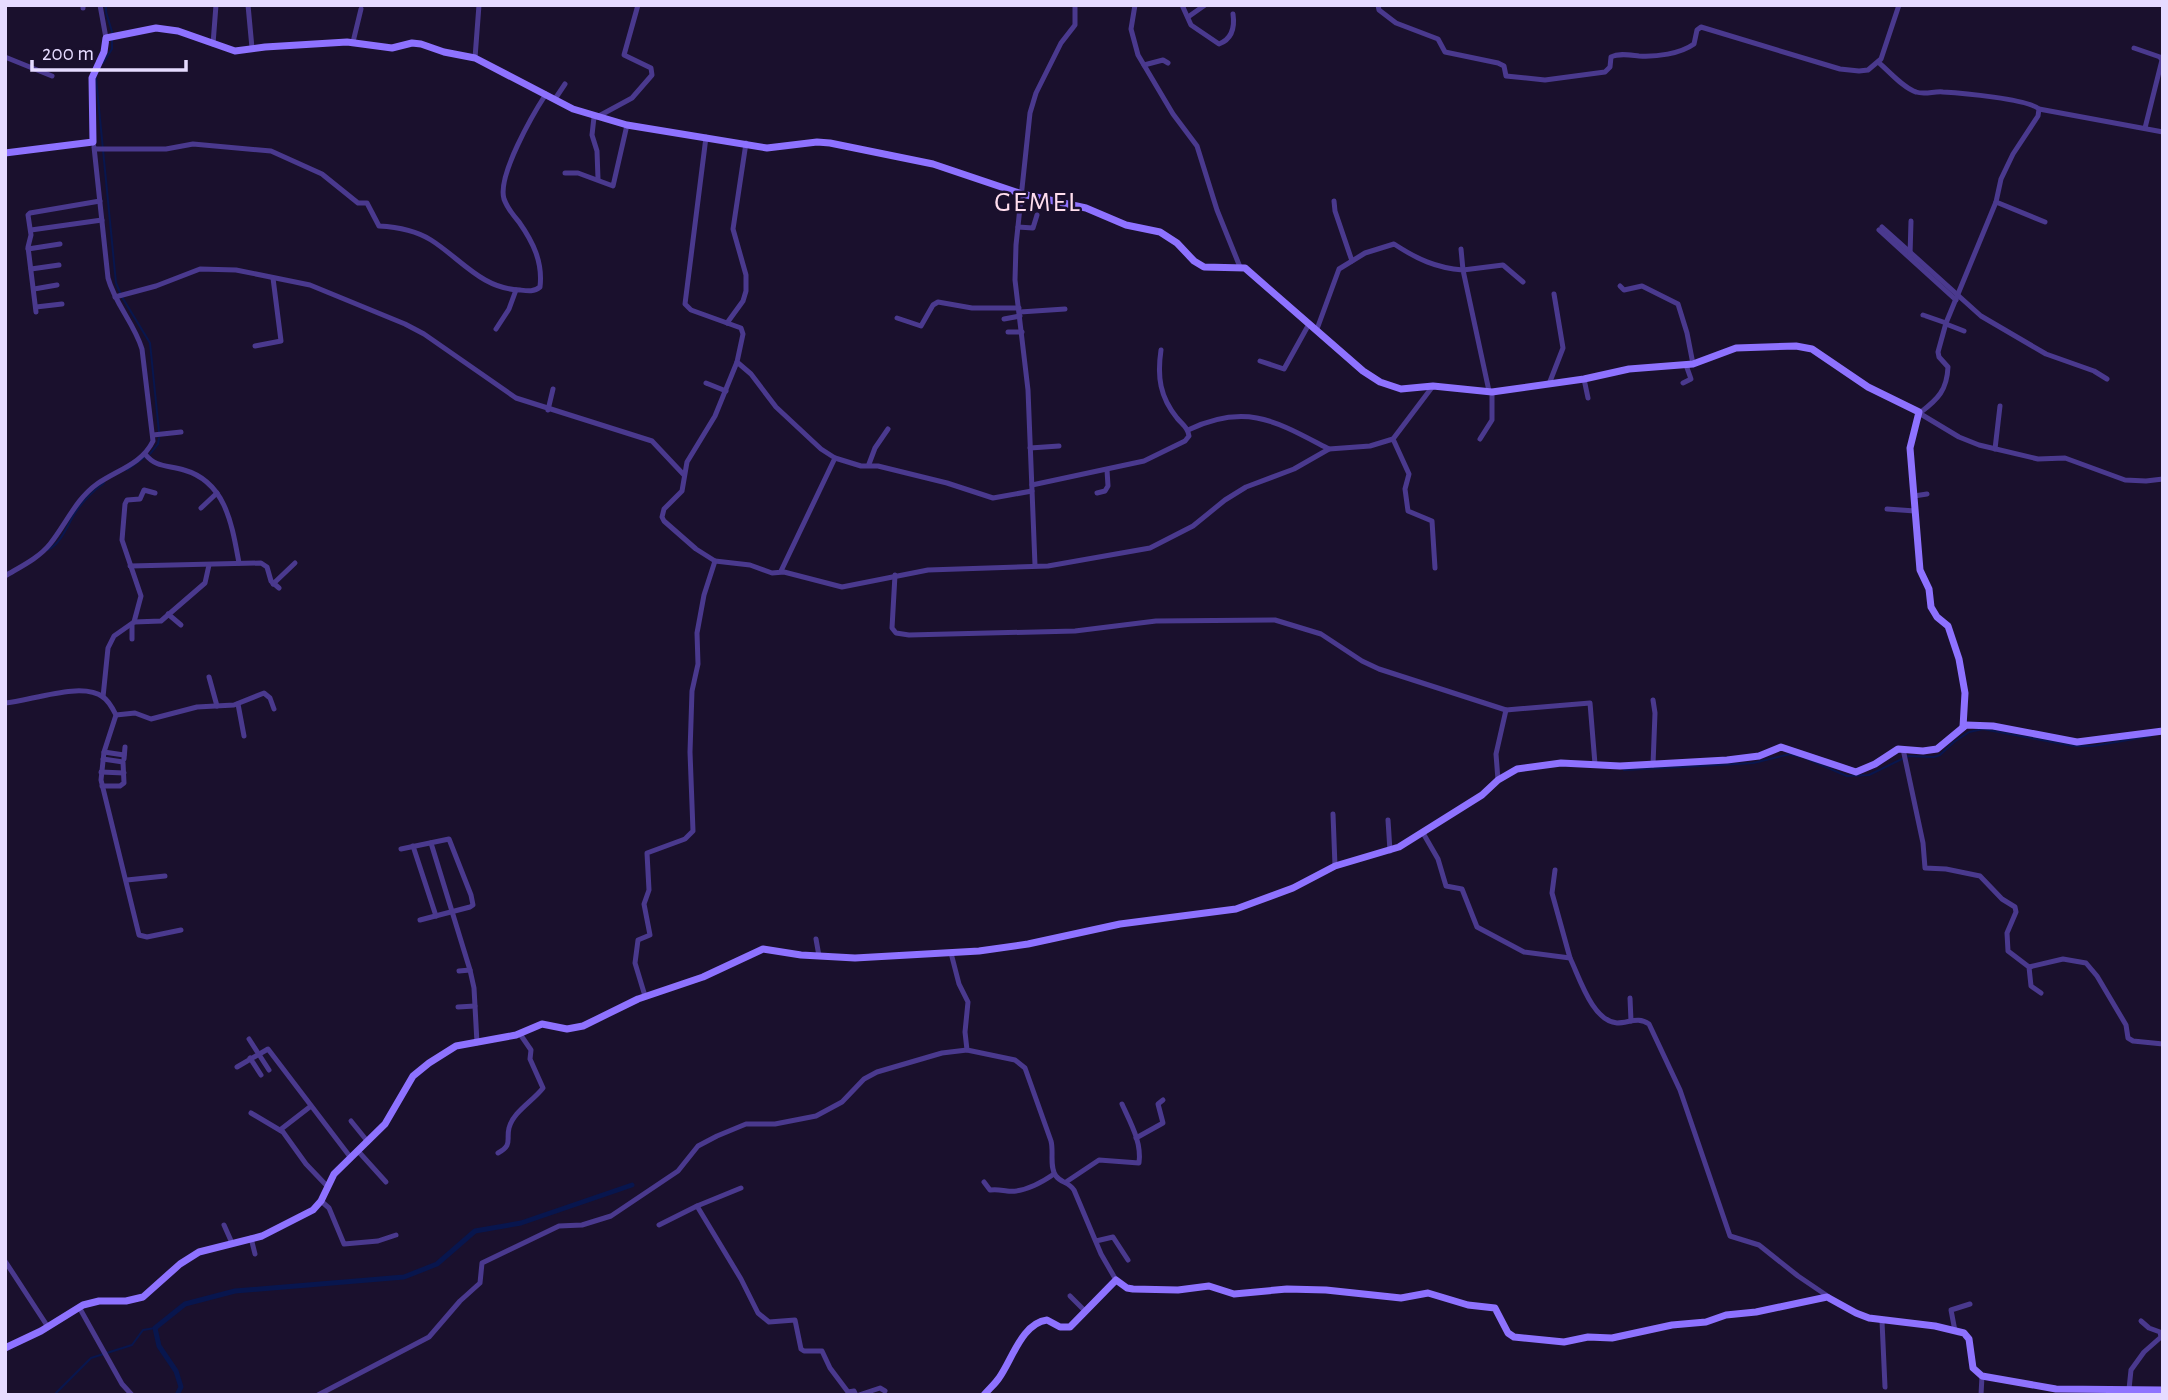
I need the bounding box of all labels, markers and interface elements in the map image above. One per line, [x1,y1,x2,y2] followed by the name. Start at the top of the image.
[32,28,186,72] scale bar
[42,43,94,64] text: 200 m
[994,189,1082,217] district label: GEMEL

